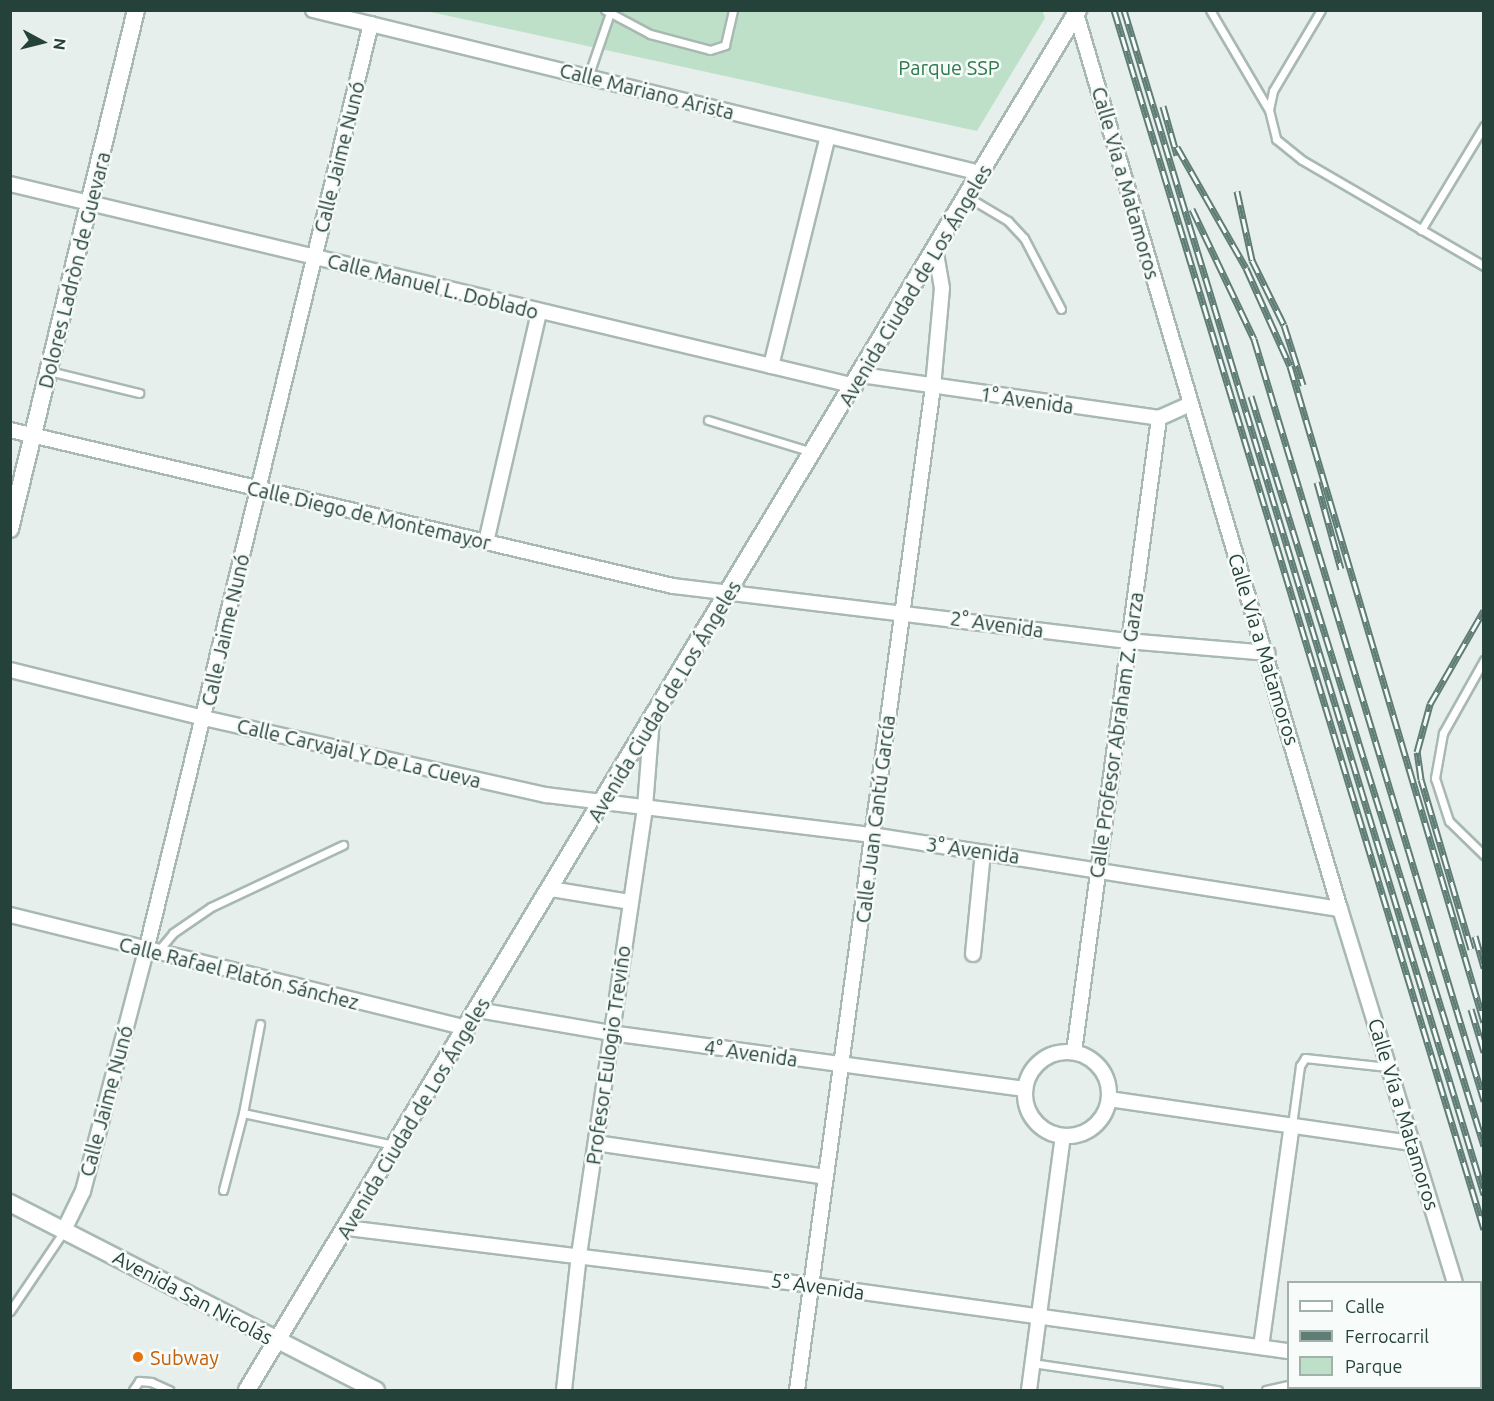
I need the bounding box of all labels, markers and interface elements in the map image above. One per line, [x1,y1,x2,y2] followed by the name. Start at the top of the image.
[12,12,72,72] north arrow
[50,37,70,51] text: N
[898,55,1000,79] park label: Parque SSP
[557,58,737,124] street label: Calle Mariano Arista
[309,79,369,235] street label: Calle Jaime Nunó
[1087,84,1165,282] street label: Calle Vía a Matamoros
[33,149,115,391] street label: Dolores Ladròn de Guevara
[833,160,997,410] street label: Avenida Ciudad de Los Ángeles
[325,248,541,324] street label: Calle Manuel L. Doblado
[979,382,1075,418] street label: 1° Avenida
[245,475,493,555] street label: Calle Diego de Montemayor
[1223,550,1305,748] street label: Calle Vía a Matamoros
[196,552,254,708] street label: Calle Jaime Nunó
[582,576,746,826] street label: Avenida Ciudad de Los Ángeles
[1084,590,1148,880] street label: Calle Profesor Abraham Z. Garza
[949,606,1045,642] street label: 2° Avenida
[235,713,483,793] street label: Calle Carvajal Y De La Cueva
[850,714,900,924] street label: Calle Juan Cantú García
[925,832,1021,868] street label: 3° Avenida
[117,932,361,1014] street label: Calle Rafael Platón Sánchez
[581,944,635,1166] street label: Profesor Eulogio Treviño
[331,993,495,1243] street label: Avenida Ciudad de Los Ángeles
[1363,1015,1445,1213] street label: Calle Vía a Matamoros
[74,1023,138,1179] street label: Calle Jaime Nunó
[703,1035,799,1071] street label: 4° Avenida
[109,1245,277,1349] street label: Avenida San Nicolás
[770,1268,866,1304] street label: 5° Avenida
[1287,1281,1482,1389] legend
[1345,1296,1385,1316] text: Calle
[1345,1326,1429,1346] text: Ferrocarril
[150,1345,219,1369] place label: Subway
[131,1350,145,1364] marker: Subway
[1345,1356,1402,1376] text: Parque

